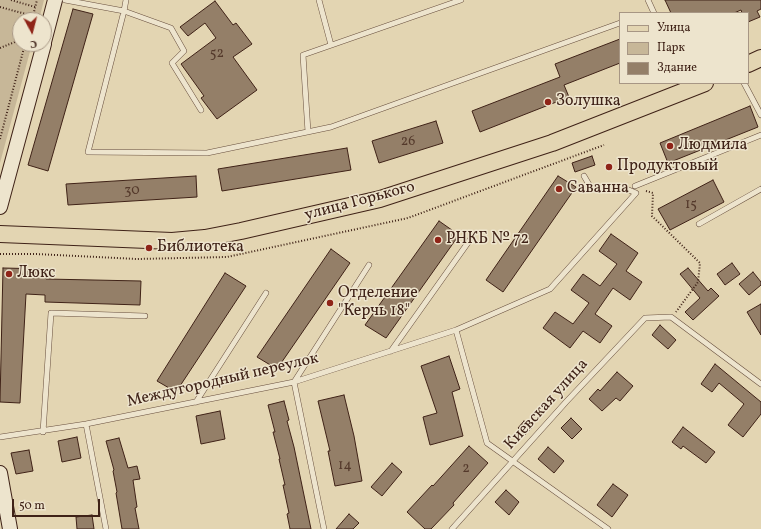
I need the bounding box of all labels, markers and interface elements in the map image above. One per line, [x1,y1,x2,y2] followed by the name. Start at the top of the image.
[12,12,52,52] north arrow
[619,12,749,84] legend
[657,20,690,36] text: Улица
[29,36,38,51] text: С
[657,40,685,56] text: Парк
[210,46,224,62] house number: 52
[657,60,697,76] text: Здание
[556,92,621,112] place label: Золушка
[543,97,553,107] marker: Золушка
[401,134,415,150] house number: 26
[678,136,747,156] place label: Людмила
[665,141,675,151] marker: Людмила
[617,157,718,177] place label: Продуктовый
[604,162,614,172] marker: Продуктовый
[303,178,417,226] street label: улица Горького
[567,179,629,199] place label: Саванна
[124,183,140,199] house number: 30
[554,184,564,194] marker: Саванна
[685,197,697,213] house number: 15
[446,230,529,250] place label: РНКБ № 72
[433,235,443,245] marker: РНКБ № 72
[157,238,244,258] place label: Библиотека
[144,243,154,253] marker: Библиотека
[17,264,55,284] place label: Люкс
[4,269,14,279] marker: Люкс
[338,284,418,322] place label: Отделение "Керчь 18"
[325,298,335,308] marker: Отделение "Керчь 18"
[125,350,321,412] street label: Междугородный переулок
[501,355,593,455] street label: Киевская улица
[338,458,352,474] house number: 14
[462,461,470,477] house number: 2
[14,491,102,517] scale bar
[19,498,45,514] text: 50 m

